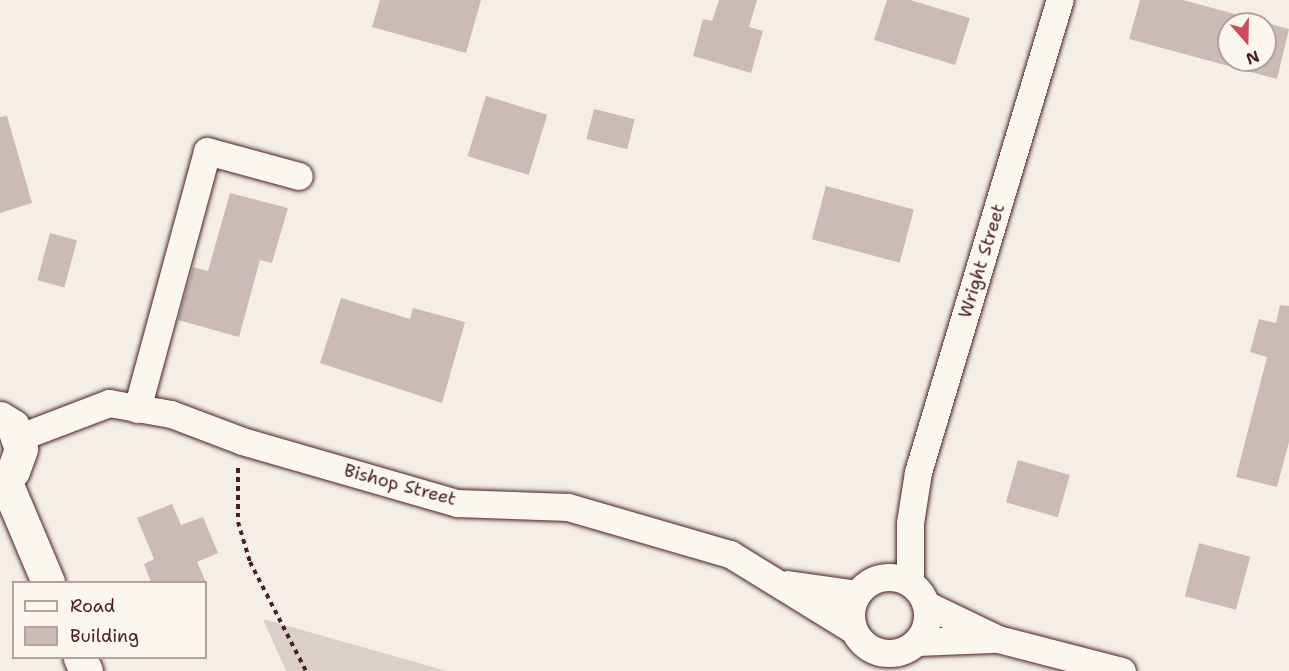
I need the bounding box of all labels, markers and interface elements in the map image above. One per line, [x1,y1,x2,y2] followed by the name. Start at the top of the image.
[1217,12,1277,72] north arrow
[1243,45,1262,70] text: N
[954,201,1010,321] street label: Wright Street
[342,460,458,510] street label: Bishop Street
[12,581,207,659] legend
[70,594,115,618] text: Road
[70,624,139,648] text: Building

